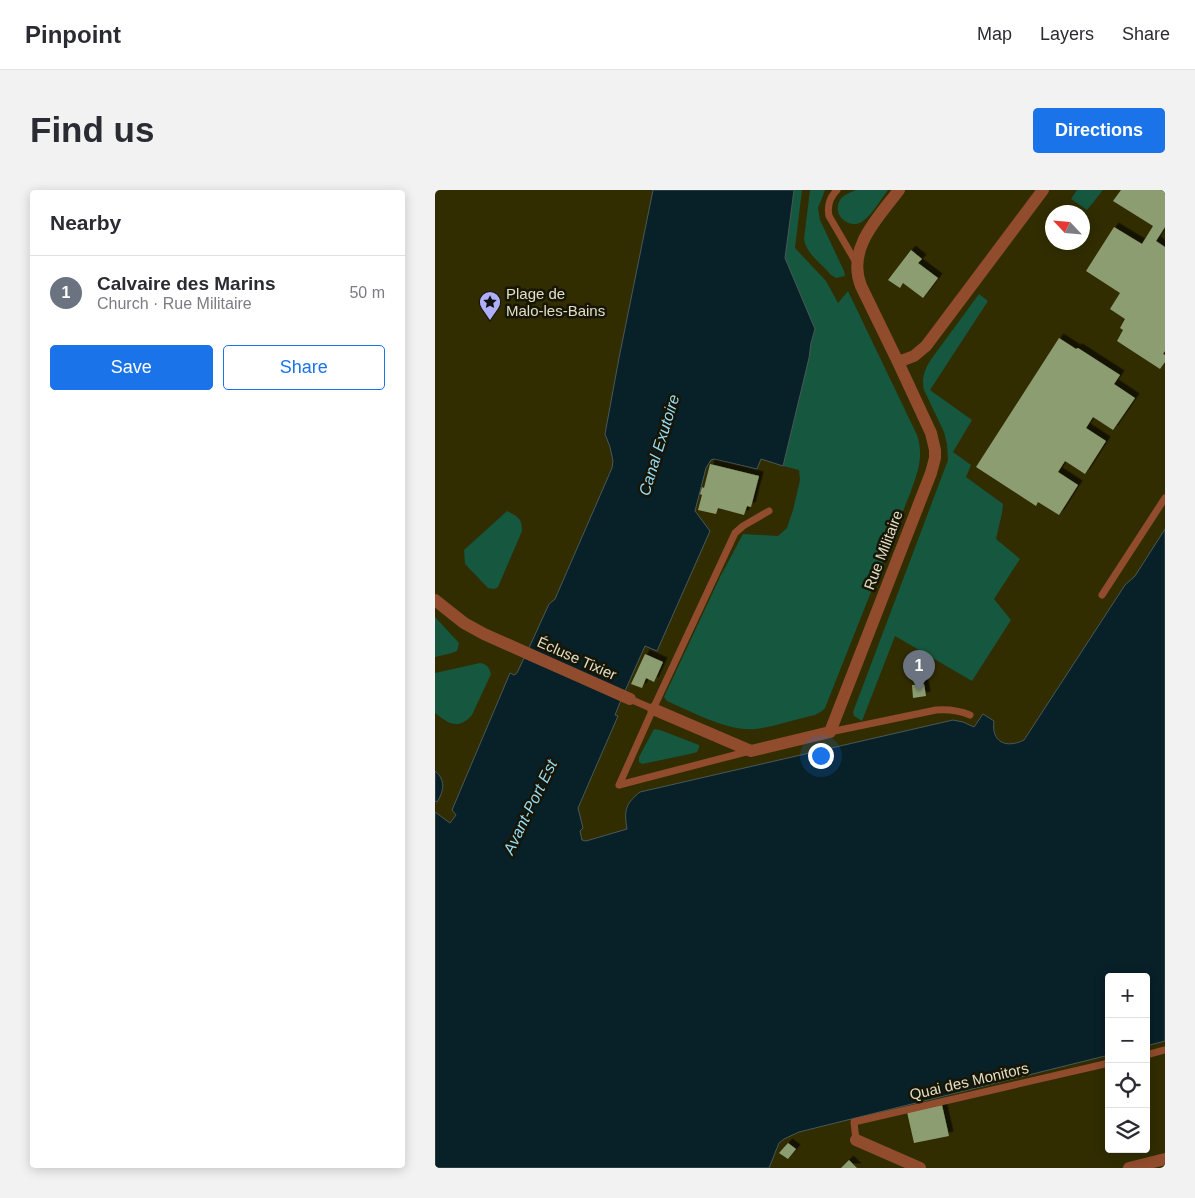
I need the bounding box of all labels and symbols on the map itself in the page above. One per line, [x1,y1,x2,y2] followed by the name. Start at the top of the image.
[1045,205,1090,250] north arrow
[506,285,605,319] place label: Plage de Malo-les-Bains
[478,290,502,321] place icon: Plage de Malo-les-Bains
[636,392,682,498] water label: Canal Exutoire
[860,508,906,592] street label: Rue Militaire
[535,633,619,683] street label: Écluse Tixier
[903,650,935,691] pin: 1
[808,743,834,769] your location
[499,757,560,858] water label: Avant-Port Est
[908,1059,1030,1103] street label: Quai des Monitors

